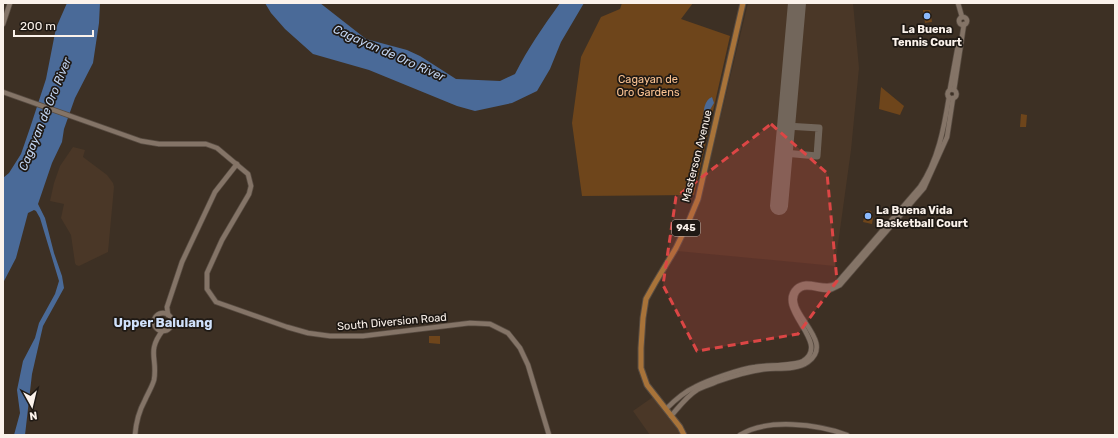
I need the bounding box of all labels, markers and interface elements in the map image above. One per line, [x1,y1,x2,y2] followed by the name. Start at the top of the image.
[922,11,932,21] marker: La Buena Tennis Court
[14,12,93,38] scale bar
[20,19,56,33] text: 200 m
[331,22,447,84] water label: Cagayan de Oro River
[892,23,962,49] place label: La Buena Tennis Court
[16,55,74,173] water label: Cagayan de Oro River
[616,73,680,99] park label: Cagayan de Oro Gardens
[679,109,715,203] street label: Masterson Avenue
[876,204,968,230] place label: La Buena Vida Basketball Court
[863,211,873,221] marker: La Buena Vida Basketball Court
[672,220,700,236] road number: 945
[337,311,447,333] street label: South Diversion Road
[114,315,212,330] district label: Upper Balulang
[12,386,52,426] north arrow
[28,408,38,422] text: N

